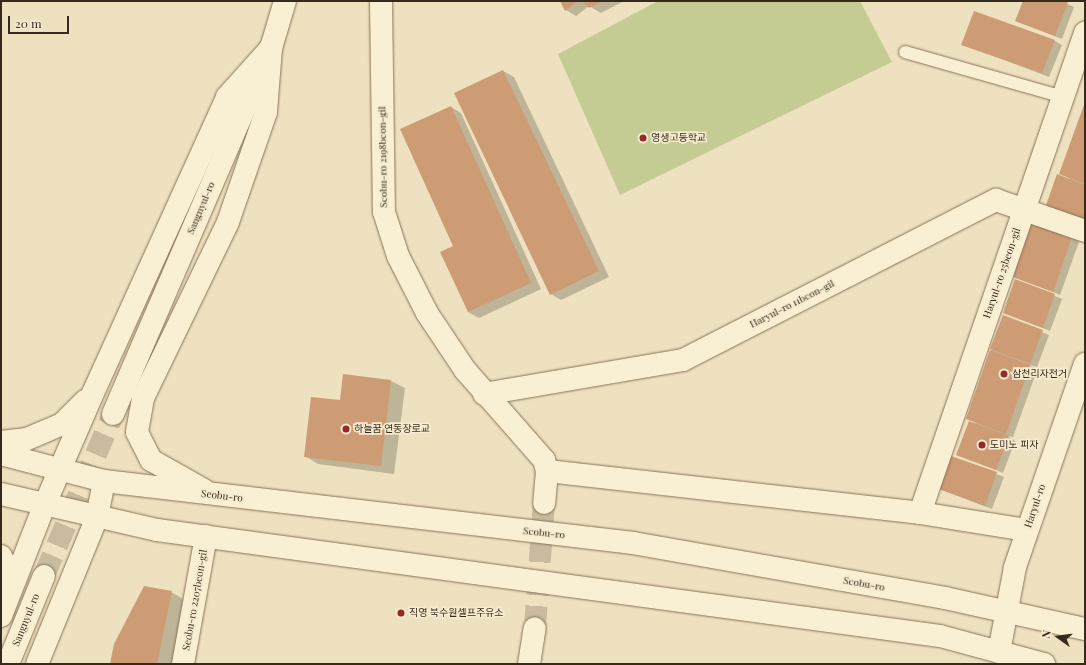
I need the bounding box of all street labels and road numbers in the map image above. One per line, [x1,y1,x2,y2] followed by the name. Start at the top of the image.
[376,106,390,208] street label: Seobu-ro 2198beon-gil
[185,180,217,236] street label: Sangnyul-ro
[981,226,1023,320] street label: Haryul-ro 25beon-gil
[748,277,836,331] street label: Haryul-ro 11beon-gil
[1022,483,1048,529] street label: Haryul-ro
[200,487,244,505] street label: Seobu-ro
[523,525,565,541] street label: Seobu-ro
[180,549,210,651] street label: Seobu-ro 2207beon-gil
[842,574,886,594] street label: Seobu-ro
[10,592,42,648] street label: Sangnyul-ro

